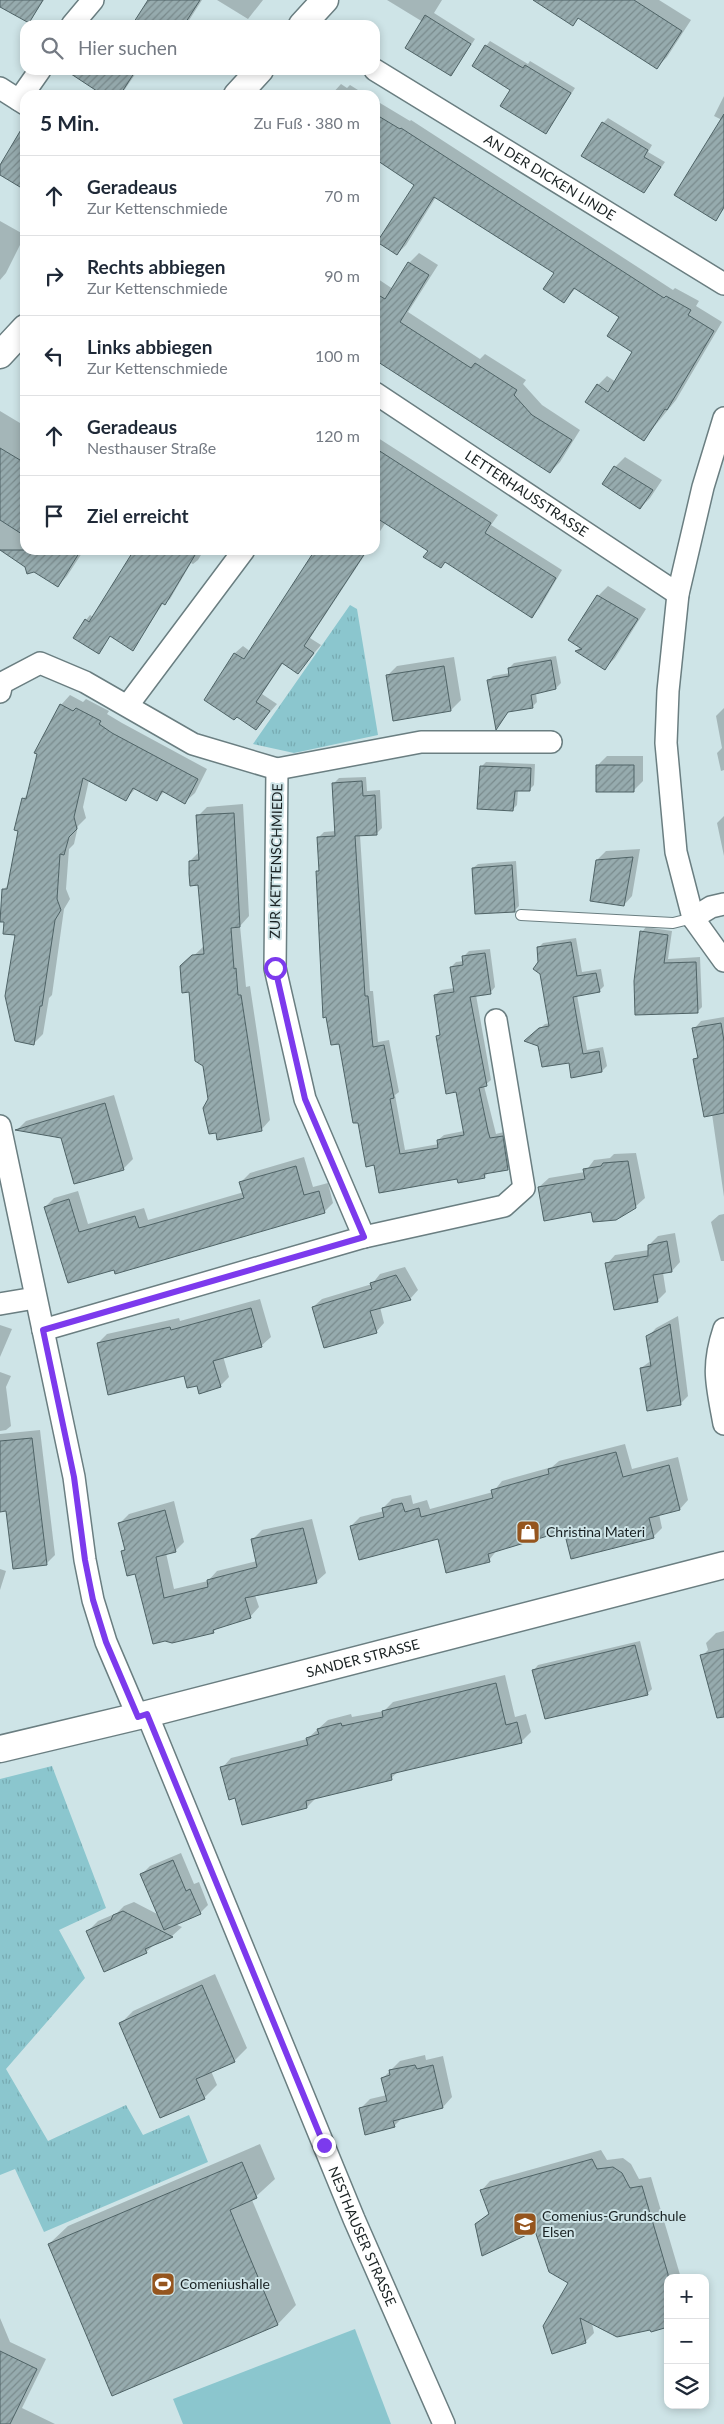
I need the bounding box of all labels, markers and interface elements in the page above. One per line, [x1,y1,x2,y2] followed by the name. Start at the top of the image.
[20,20,380,75] search box
[38,34,66,62] icon: search
[78,36,177,59] text: Hier suchen
[40,110,99,135] text: 5 Min.
[254,113,360,132] text: Zu Fuß · 380 m
[481,130,619,223] street label: AN DER DICKEN LINDE
[87,175,177,198] text: Geradeaus
[40,182,68,210] icon: ahead
[324,186,360,205] text: 70 m
[87,198,228,217] text: Zur Kettenschmiede
[87,255,225,278] text: Rechts abbiegen
[40,262,68,290] icon: right
[324,266,360,285] text: 90 m
[87,278,228,297] text: Zur Kettenschmiede
[87,335,212,358] text: Links abbiegen
[40,342,68,370] icon: left
[315,346,360,365] text: 100 m
[87,358,228,377] text: Zur Kettenschmiede
[87,415,177,438] text: Geradeaus
[40,422,68,450] icon: ahead
[315,426,360,445] text: 120 m
[87,438,216,457] text: Nesthauser Straße
[462,446,592,540] street label: LETTERHAUSSTRASSE
[40,502,68,530] icon: arrive
[87,504,189,527] text: Ziel erreicht
[266,783,285,939] street label: ZUR KETTENSCHMIEDE
[264,957,287,980] route start
[515,1519,541,1545] shop icon: Christina Materi
[546,1523,645,1540] place label: Christina Materi
[304,1635,421,1681] street label: SANDER STRASSE
[313,2134,336,2157] route end
[325,2164,400,2309] street label: NESTHAUSER STRASSE
[542,2207,686,2240] place label: Comenius-Grundschule Elsen
[512,2211,538,2237] school or university icon: Comenius-Grundschule Elsen
[150,2271,176,2297] sports icon: Comeniushalle
[664,2274,709,2409] map controls
[664,2274,709,2319] button: +
[180,2275,270,2292] place label: Comeniushalle
[664,2319,709,2364] button: −
[664,2364,709,2409] button: layers

